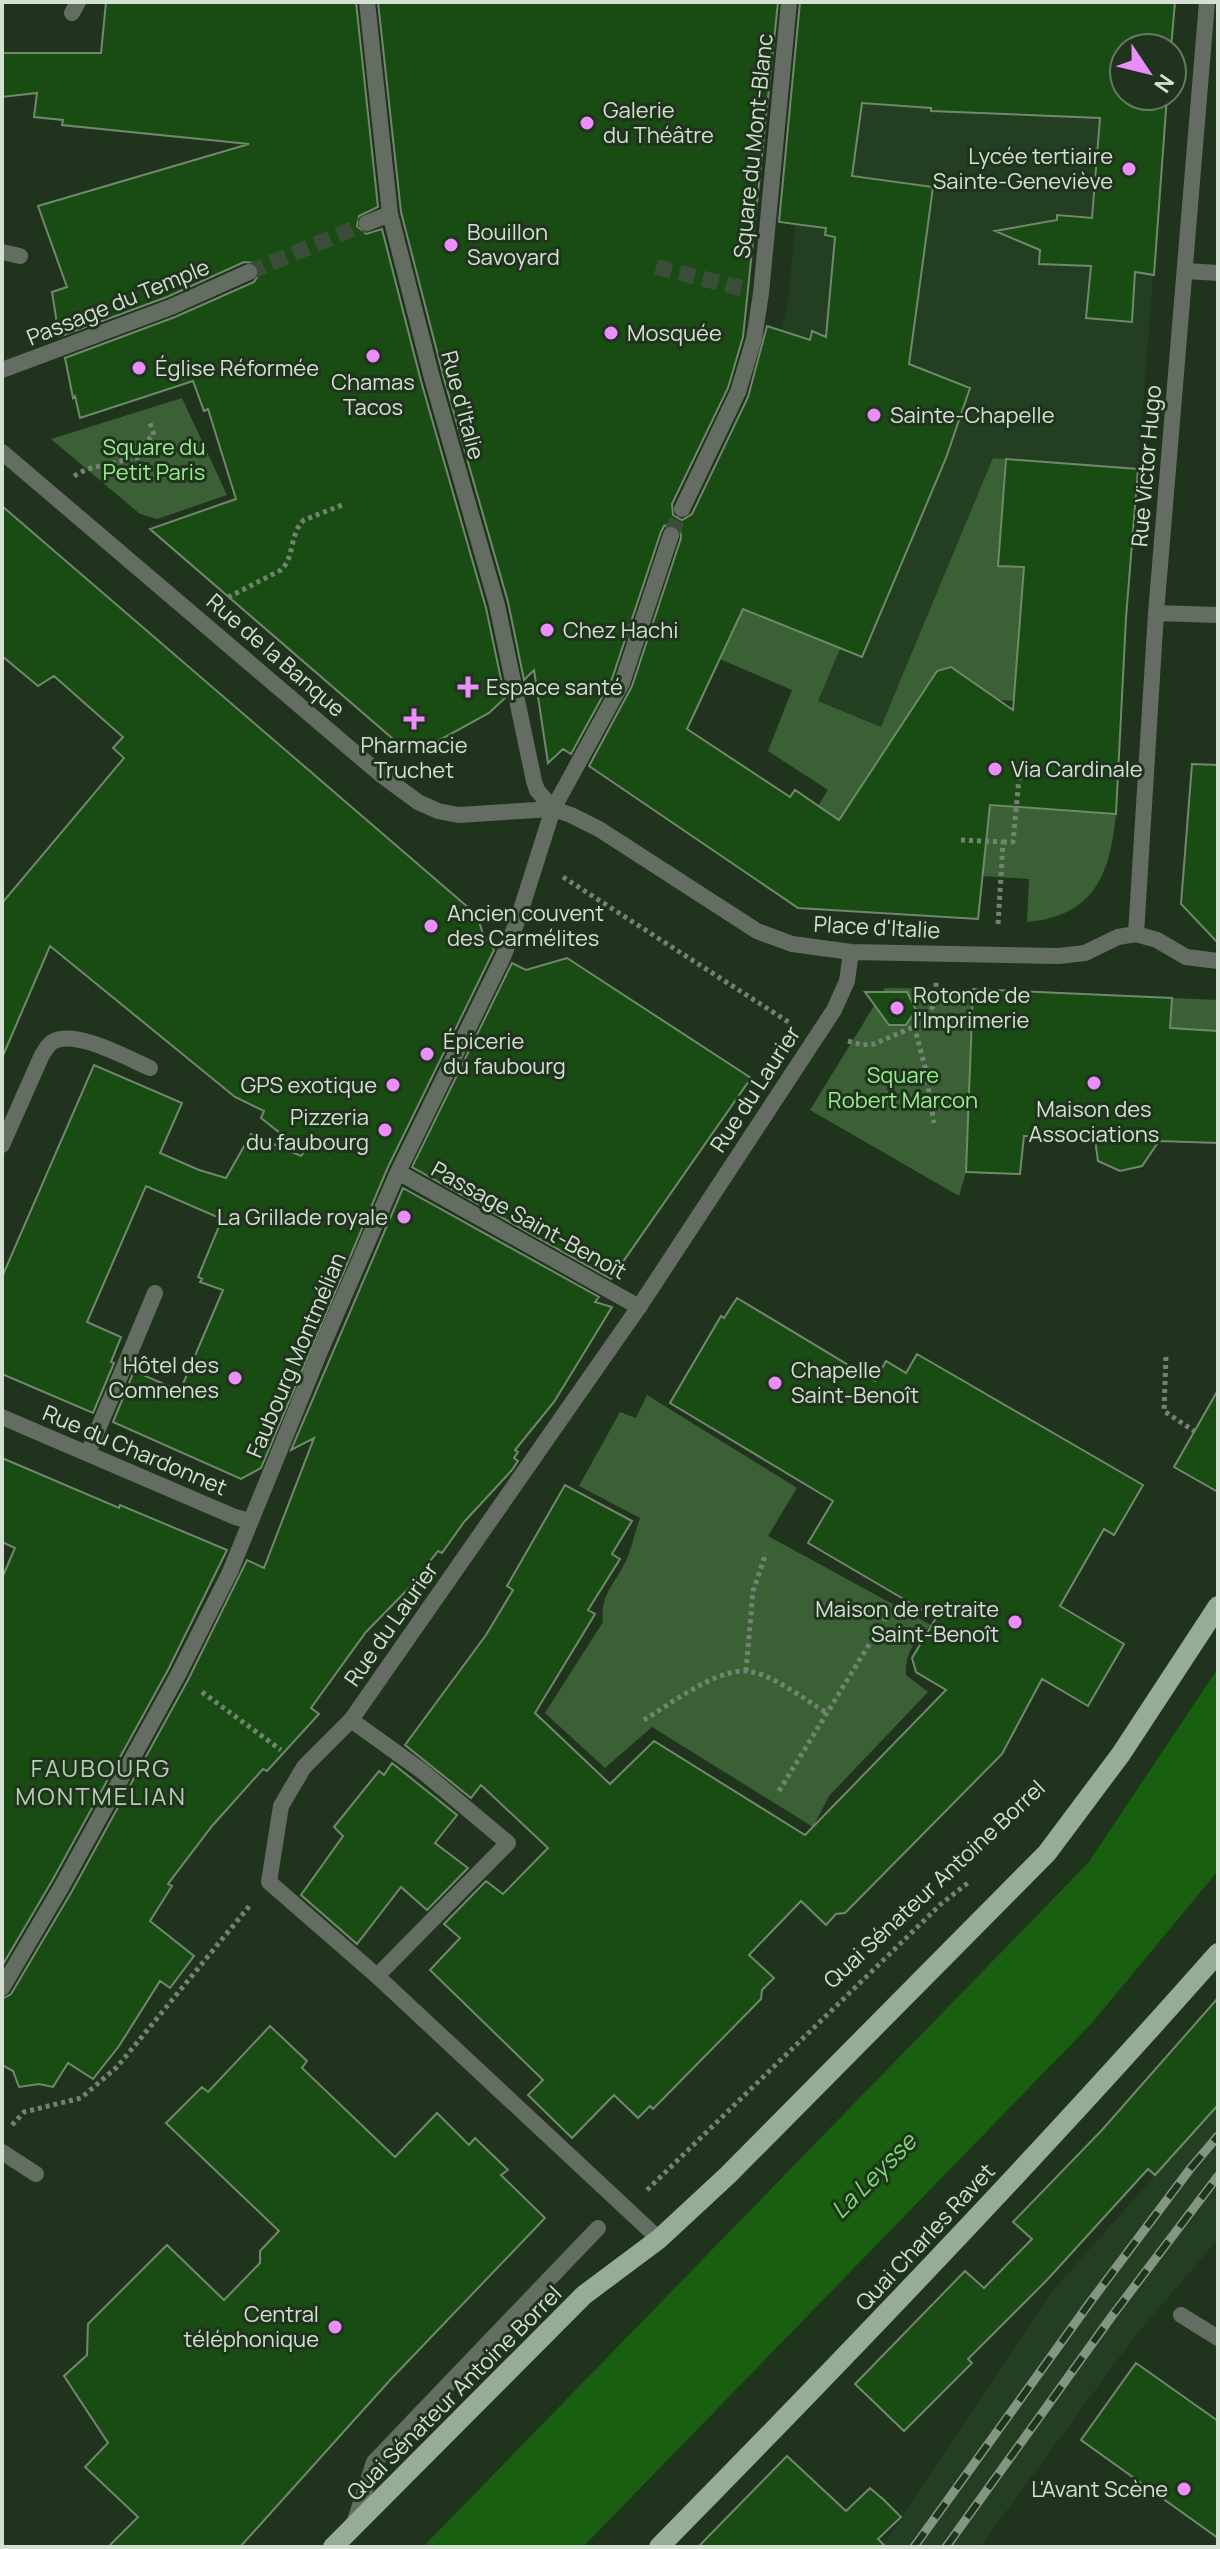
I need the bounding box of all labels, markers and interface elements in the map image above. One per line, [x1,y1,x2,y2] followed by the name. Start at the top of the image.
[726,32,780,260] street label: Square du Mont-Blanc
[1108,32,1188,112] north arrow
[1148,68,1181,99] text: N
[603,95,714,150] place label: Galerie du Théâtre
[578,114,596,132] marker: Galerie du Théâtre
[933,141,1113,196] place label: Lycée tertiaire Sainte-Geneviève
[1120,160,1138,178] marker: Lycée tertiaire Sainte-Geneviève
[467,217,560,272] place label: Bouillon Savoyard
[442,236,460,254] marker: Bouillon Savoyard
[22,252,214,352] street label: Passage du Temple
[627,318,722,348] place label: Mosquée
[602,324,620,342] marker: Mosquée
[364,347,382,365] marker: Chamas Tacos
[434,347,492,463] street label: Rue d'Italie
[155,353,319,383] place label: Église Réformée
[130,359,148,377] marker: Église Réformée
[331,367,415,422] place label: Chamas Tacos
[1124,384,1168,548] street label: Rue Victor Hugo
[890,400,1055,430] place label: Sainte-Chapelle
[865,406,883,424] marker: Sainte-Chapelle
[103,432,205,487] park label: Square du Petit Paris
[200,587,352,723] street label: Rue de la Banque
[563,615,678,645] place label: Chez Hachi
[538,621,556,639] marker: Chez Hachi
[486,672,623,702] place label: Espace santé
[457,676,479,698] marker: Espace santé
[405,710,423,728] marker: Pharmacie Truchet
[360,730,468,785] place label: Pharmacie Truchet
[1011,754,1143,784] place label: Via Cardinale
[986,760,1004,778] marker: Via Cardinale
[447,898,604,953] place label: Ancien couvent des Carmélites
[813,909,941,945] street label: Place d'Italie
[422,917,440,935] marker: Ancien couvent des Carmélites
[913,980,1031,1035] place label: Rotonde de l'Imprimerie
[888,999,906,1017] marker: Rotonde de l'Imprimerie
[703,1020,807,1158] street label: Rue du Laurier
[443,1026,566,1081] place label: Épicerie du faubourg
[418,1045,436,1063] marker: Épicerie du faubourg
[828,1060,978,1115] park label: Square Robert Marcon
[241,1070,377,1100] place label: GPS exotique
[1085,1074,1103,1092] marker: Maison des Associations
[384,1076,402,1094] marker: GPS exotique
[1029,1094,1159,1149] place label: Maison des Associations
[246,1102,369,1157] place label: Pizzeria du faubourg
[376,1121,394,1139] marker: Pizzeria du faubourg
[426,1154,632,1286] street label: Passage Saint-Benoît
[217,1202,388,1232] place label: La Grillade royale
[395,1208,413,1226] marker: La Grillade royale
[239,1248,353,1462] street label: Faubourg Montmélian
[109,1350,219,1405] place label: Hôtel des Comnenes
[791,1355,919,1410] place label: Chapelle Saint-Benoît
[226,1369,244,1387] marker: Hôtel des Comnenes
[766,1374,784,1392] marker: Chapelle Saint-Benoît
[38,1398,232,1502] street label: Rue du Chardonnet
[337,1556,445,1692] street label: Rue du Laurier
[815,1594,999,1649] place label: Maison de retraite Saint-Benoît
[1006,1613,1024,1631] marker: Maison de retraite Saint-Benoît
[15,1751,187,1812] district label: FAUBOURG MONTMELIAN
[817,1773,1051,1995] street label: Quai Sénateur Antoine Borrel
[823,2124,924,2225] water label: La Leysse
[849,2157,1001,2317] street label: Quai Charles Ravet
[340,2279,568,2507] street label: Quai Sénateur Antoine Borrel
[183,2299,319,2354] place label: Central téléphonique
[326,2318,344,2336] marker: Central téléphonique
[1031,2474,1168,2504] place label: L'Avant Scène
[1175,2480,1193,2498] marker: L'Avant Scène

